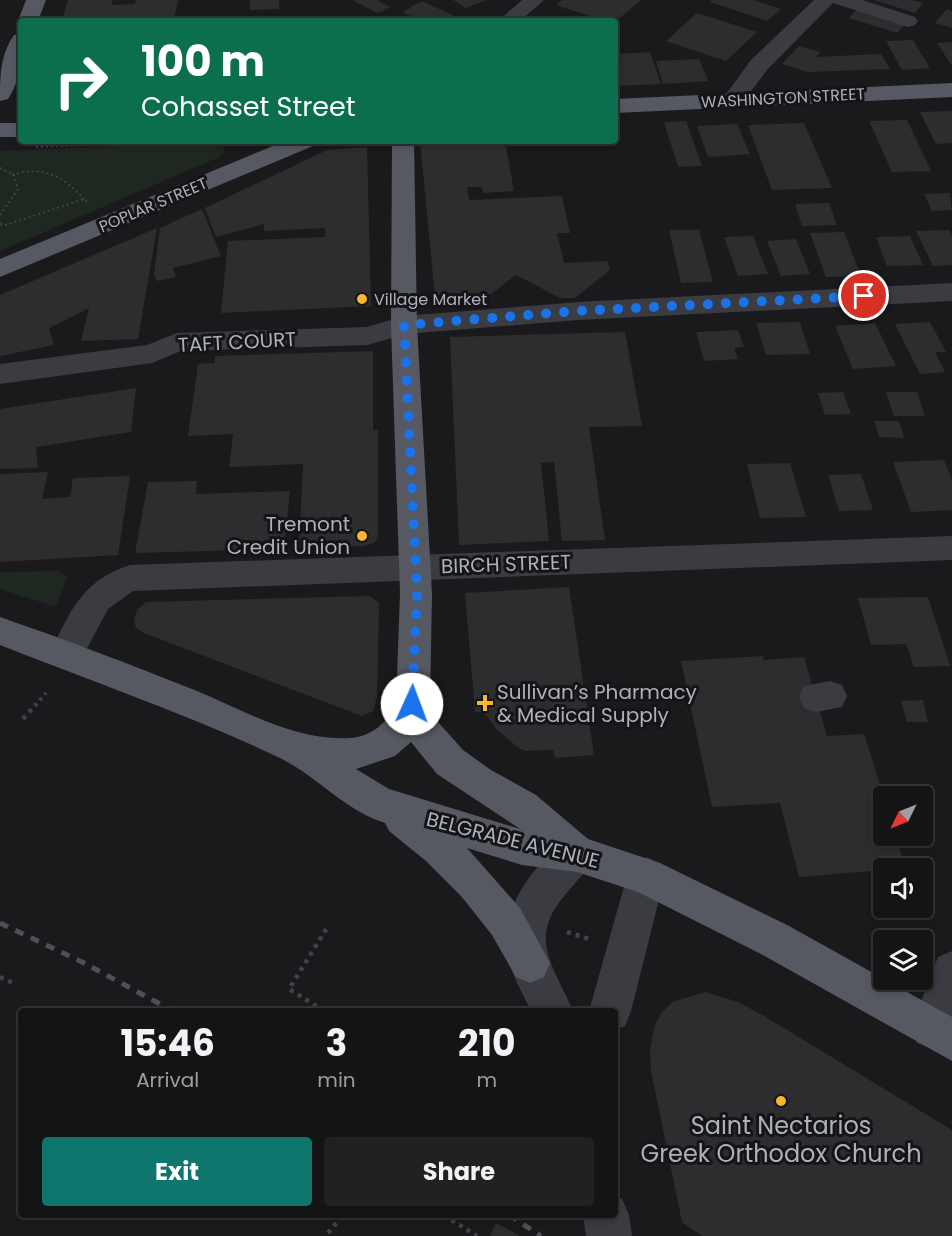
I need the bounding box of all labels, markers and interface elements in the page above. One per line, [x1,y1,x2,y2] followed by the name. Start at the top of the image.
[141,32,265,91] text: 100 m
[42,42,120,120] icon: right
[700,82,866,114] street label: WASHINGTON STREET
[141,88,356,125] text: Cohasset Street
[95,172,211,238] street label: POPLAR STREET
[838,270,889,321] pin
[847,279,880,312] icon: arrive
[374,288,487,311] place label: Village Market
[355,292,369,306] marker: Village Market
[177,325,297,359] street label: TAFT COURT
[227,510,350,561] place label: Tremont Credit Union
[355,529,369,543] marker: Tremont Credit Union
[441,548,572,580] street label: BIRCH STREET
[380,672,444,736] position arrow
[497,678,697,729] place label: Sullivan’s Pharmacy & Medical Supply
[478,696,492,710] marker: Sullivan’s Pharmacy & Medical Supply
[873,786,933,846] north arrow
[873,786,933,990] map controls
[424,805,602,875] street label: BELGRADE AVENUE
[873,858,933,918] button: sound
[873,930,933,990] button: layers
[120,1018,215,1069] text: 15:46
[326,1018,347,1069] text: 3
[458,1018,516,1069] text: 210
[136,1066,199,1094] text: Arrival
[317,1066,356,1094] text: min
[477,1066,497,1094] text: m
[774,1094,788,1108] marker: Saint Nectarios Greek Orthodox Church
[640,1109,922,1170] place label: Saint Nectarios Greek Orthodox Church
[42,1137,312,1206] button: Exit
[324,1137,594,1206] button: Share

